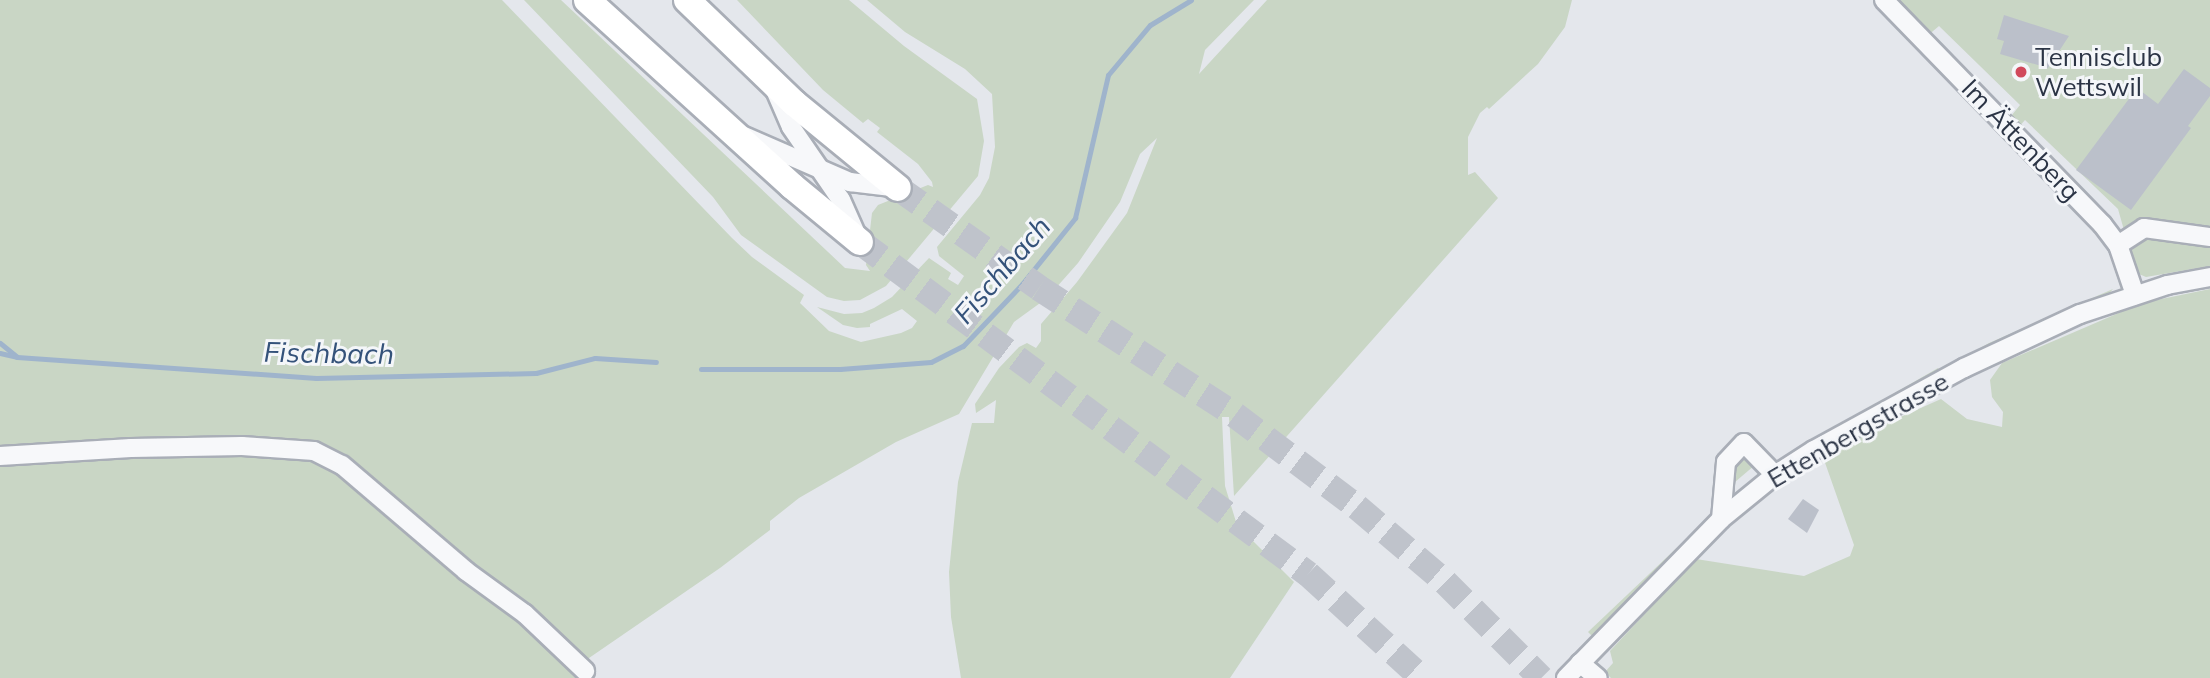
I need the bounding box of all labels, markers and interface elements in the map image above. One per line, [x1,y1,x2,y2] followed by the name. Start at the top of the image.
[2035,41,2162,102] place label: Tennisclub Wettswil
[2013,64,2029,80] marker: Tennisclub Wettswil
[1955,73,2087,207] street label: Im Ättenberg
[947,210,1057,330] water label: Fischbach
[264,335,394,371] water label: Fischbach
[1762,366,1954,494] street label: Ettenbergstrasse

